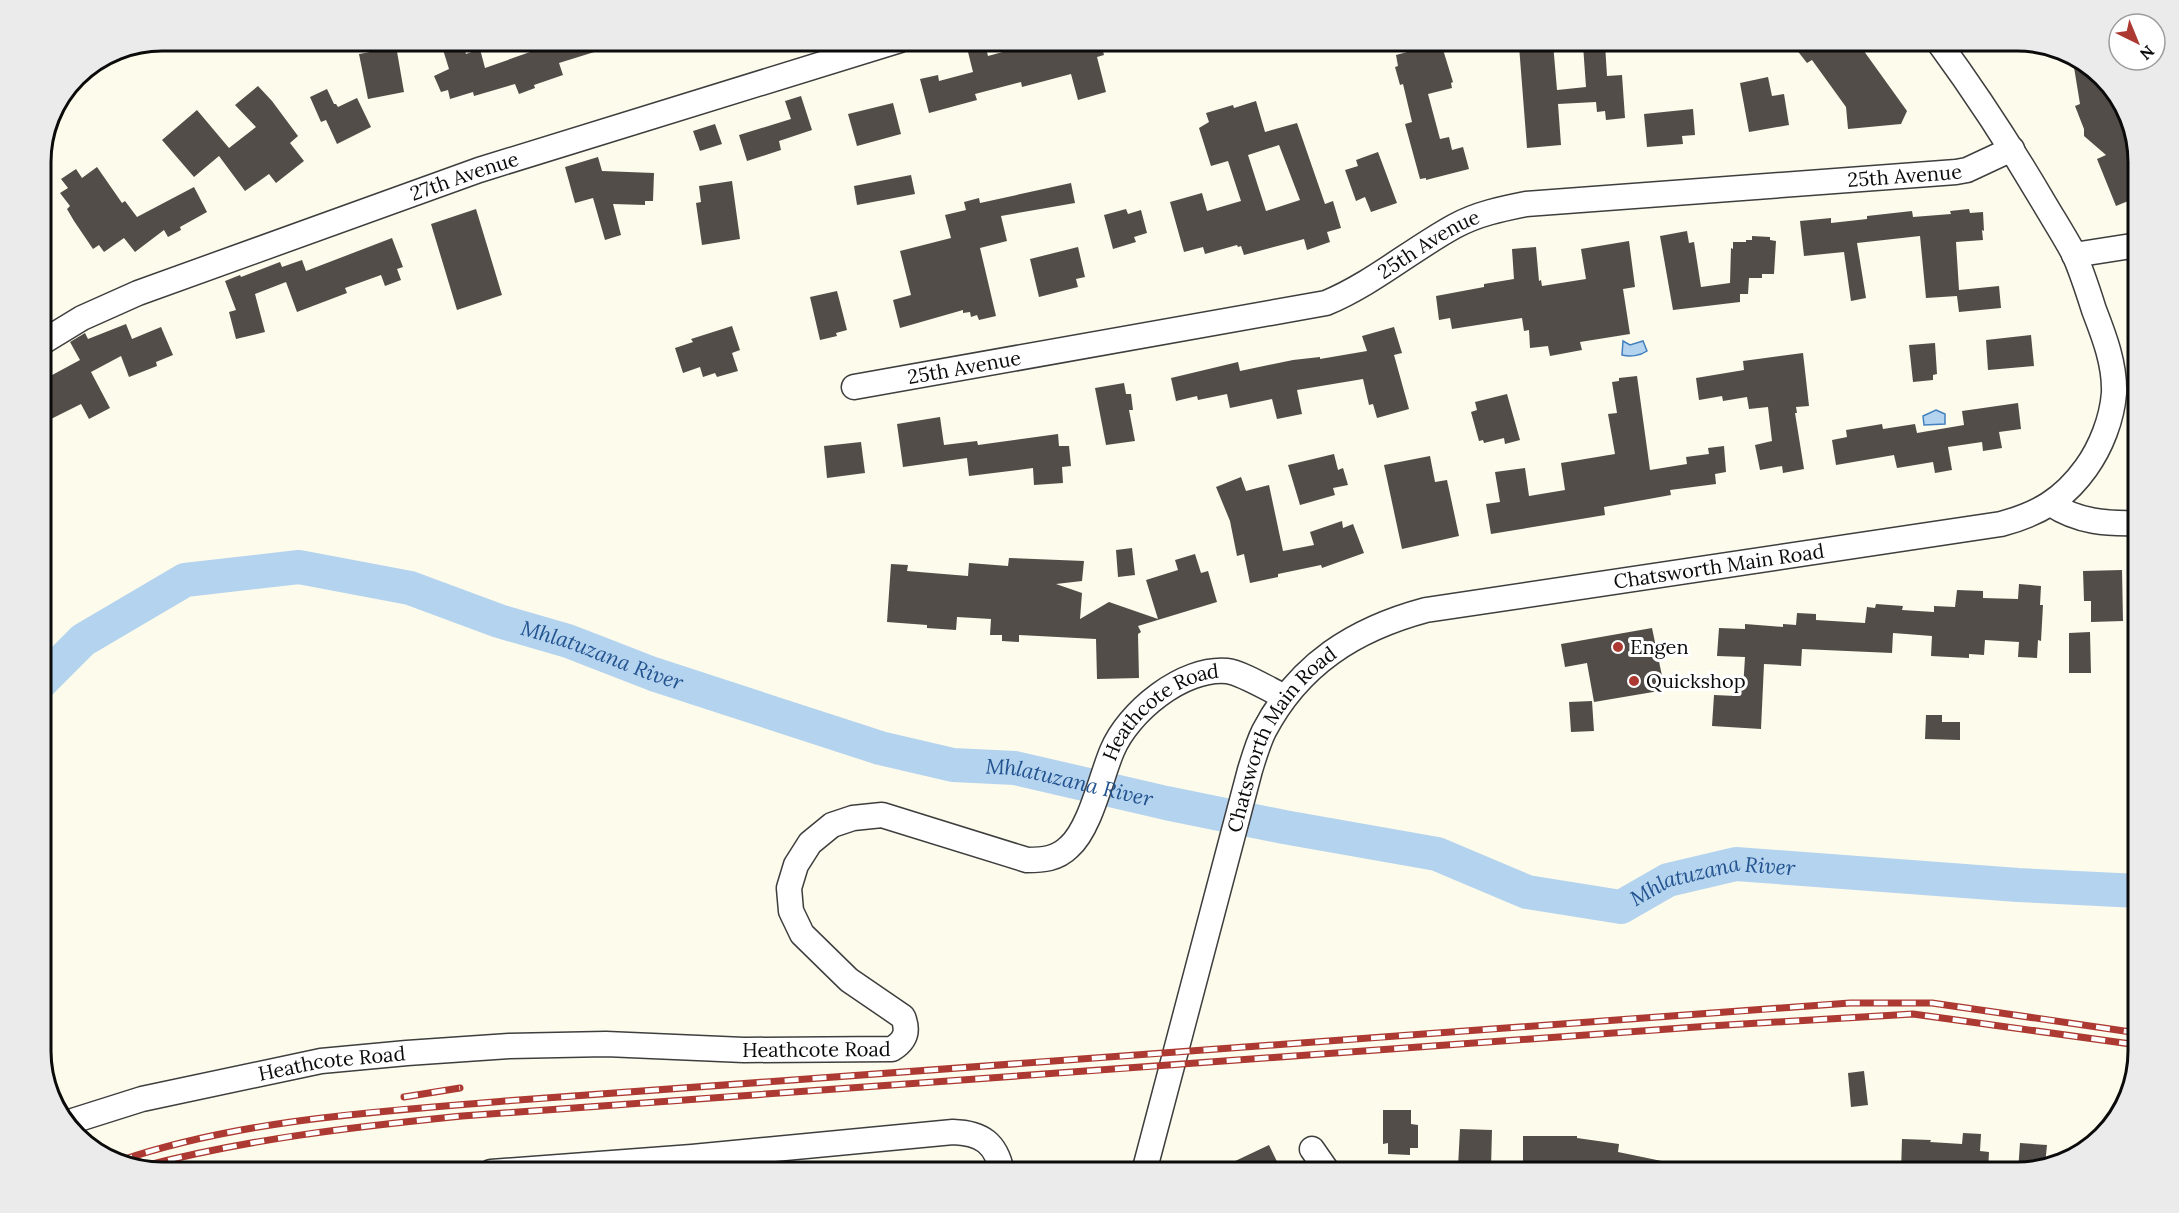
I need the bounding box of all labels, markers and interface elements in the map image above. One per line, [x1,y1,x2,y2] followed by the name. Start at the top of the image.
[2107,12,2167,72] north arrow
[2136,41,2159,65] text: N
[407,146,521,206] street label: 27th Avenue
[1846,158,1964,192] street label: 25th Avenue
[1373,204,1483,284] street label: 25th Avenue
[906,345,1023,389] street label: 25th Avenue
[1612,538,1826,594] street label: Chatsworth Main Road
[518,614,687,696] water label: Mhlatuzana River
[1630,634,1689,659] place label: Engen
[1221,640,1341,835] street label: Chatsworth Main Road
[1611,640,1625,654] marker: Engen
[1096,658,1220,764] street label: Heathcote Road
[1646,668,1746,693] place label: Quickshop
[1627,674,1641,688] marker: Quickshop
[985,753,1156,813] water label: Mhlatuzana River
[1625,849,1797,912] water label: Mhlatuzana River
[742,1036,891,1062] street label: Heathcote Road
[256,1040,406,1086] street label: Heathcote Road

